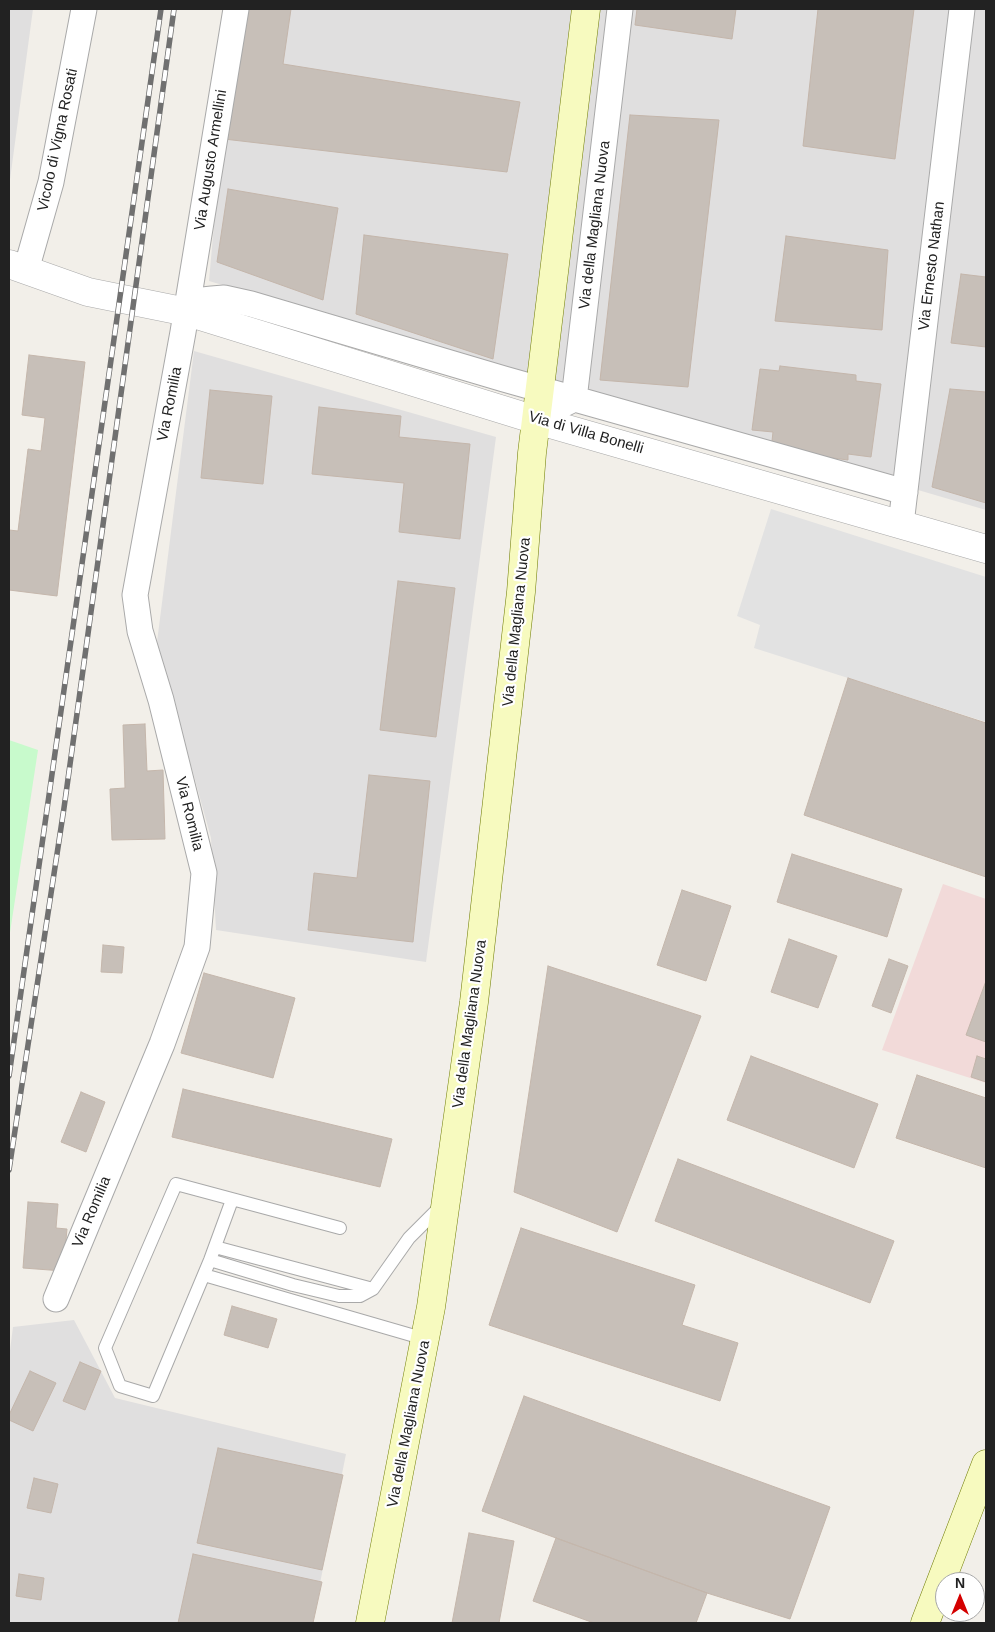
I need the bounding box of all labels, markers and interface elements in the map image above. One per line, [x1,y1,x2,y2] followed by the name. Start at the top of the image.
[34,67,82,213] street label: Vicolo di Vigna Rosati
[191,88,231,232] street label: Via Augusto Armellini
[576,140,614,310] street label: Via della Magliana Nuova
[915,200,949,332] street label: Via Ernesto Nathan
[154,365,186,443] street label: Via Romilia
[526,408,646,458] street label: Via di Villa Bonelli
[499,537,535,707] street label: Via della Magliana Nuova
[171,775,207,853] street label: Via Romilia
[449,939,491,1109] street label: Via della Magliana Nuova
[69,1174,115,1250] street label: Via Romilia
[384,1339,434,1509] street label: Via della Magliana Nuova
[935,1572,985,1622] north arrow
[955,1575,965,1591] text: N

